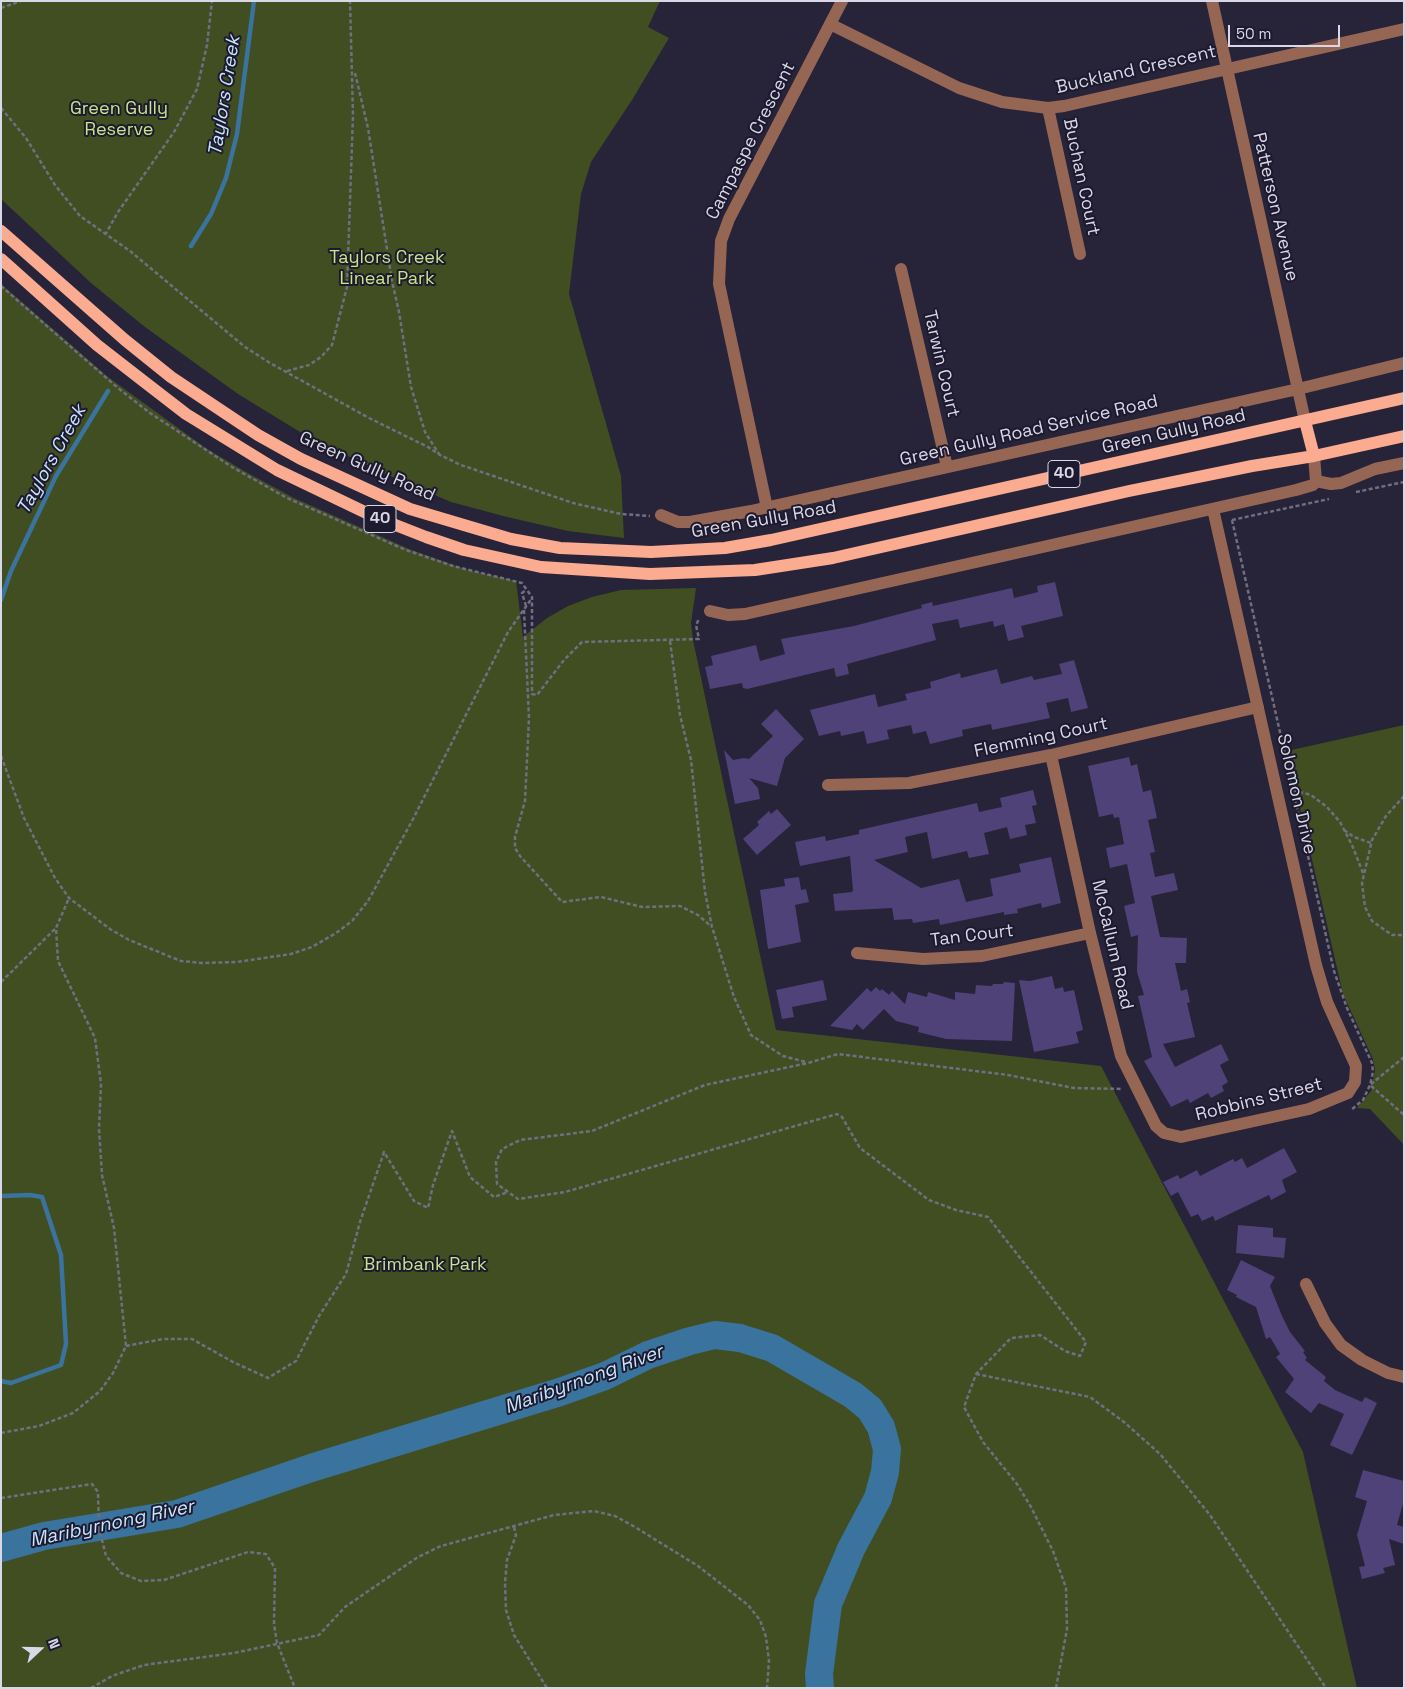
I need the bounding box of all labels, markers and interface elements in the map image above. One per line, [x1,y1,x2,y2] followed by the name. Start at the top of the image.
[1230,15,1342,47] scale bar
[1236,24,1271,43] text: 50 m
[204,34,246,158] water label: Taylors Creek
[1054,41,1218,99] street label: Buckland Crescent
[702,58,800,224] street label: Campaspe Crescent
[70,98,168,140] park label: Green Gully Reserve
[1058,116,1104,238] street label: Buchan Court
[1247,130,1303,284] street label: Patterson Avenue
[329,247,445,290] park label: Taylors Creek Linear Park
[918,308,964,420] street label: Tarwin Court
[898,391,1160,471] street label: Green Gully Road Service Road
[12,401,92,519] water label: Taylors Creek
[1100,405,1248,459] street label: Green Gully Road
[296,427,438,507] street label: Green Gully Road
[1048,460,1080,488] road number: 40
[690,497,838,543] street label: Green Gully Road
[364,506,396,532] road number: 40
[972,713,1110,763] street label: Flemming Court
[1272,732,1320,856] street label: Solomon Drive
[1087,878,1137,1012] street label: McCallum Road
[929,920,1015,952] street label: Tan Court
[1193,1074,1325,1126] street label: Robbins Street
[363,1254,487,1276] park label: Brimbank Park
[502,1341,666,1419] water label: Maribyrnong River
[28,1495,196,1553] water label: Maribyrnong River
[15,1624,65,1674] north arrow
[44,1636,64,1651] text: N

